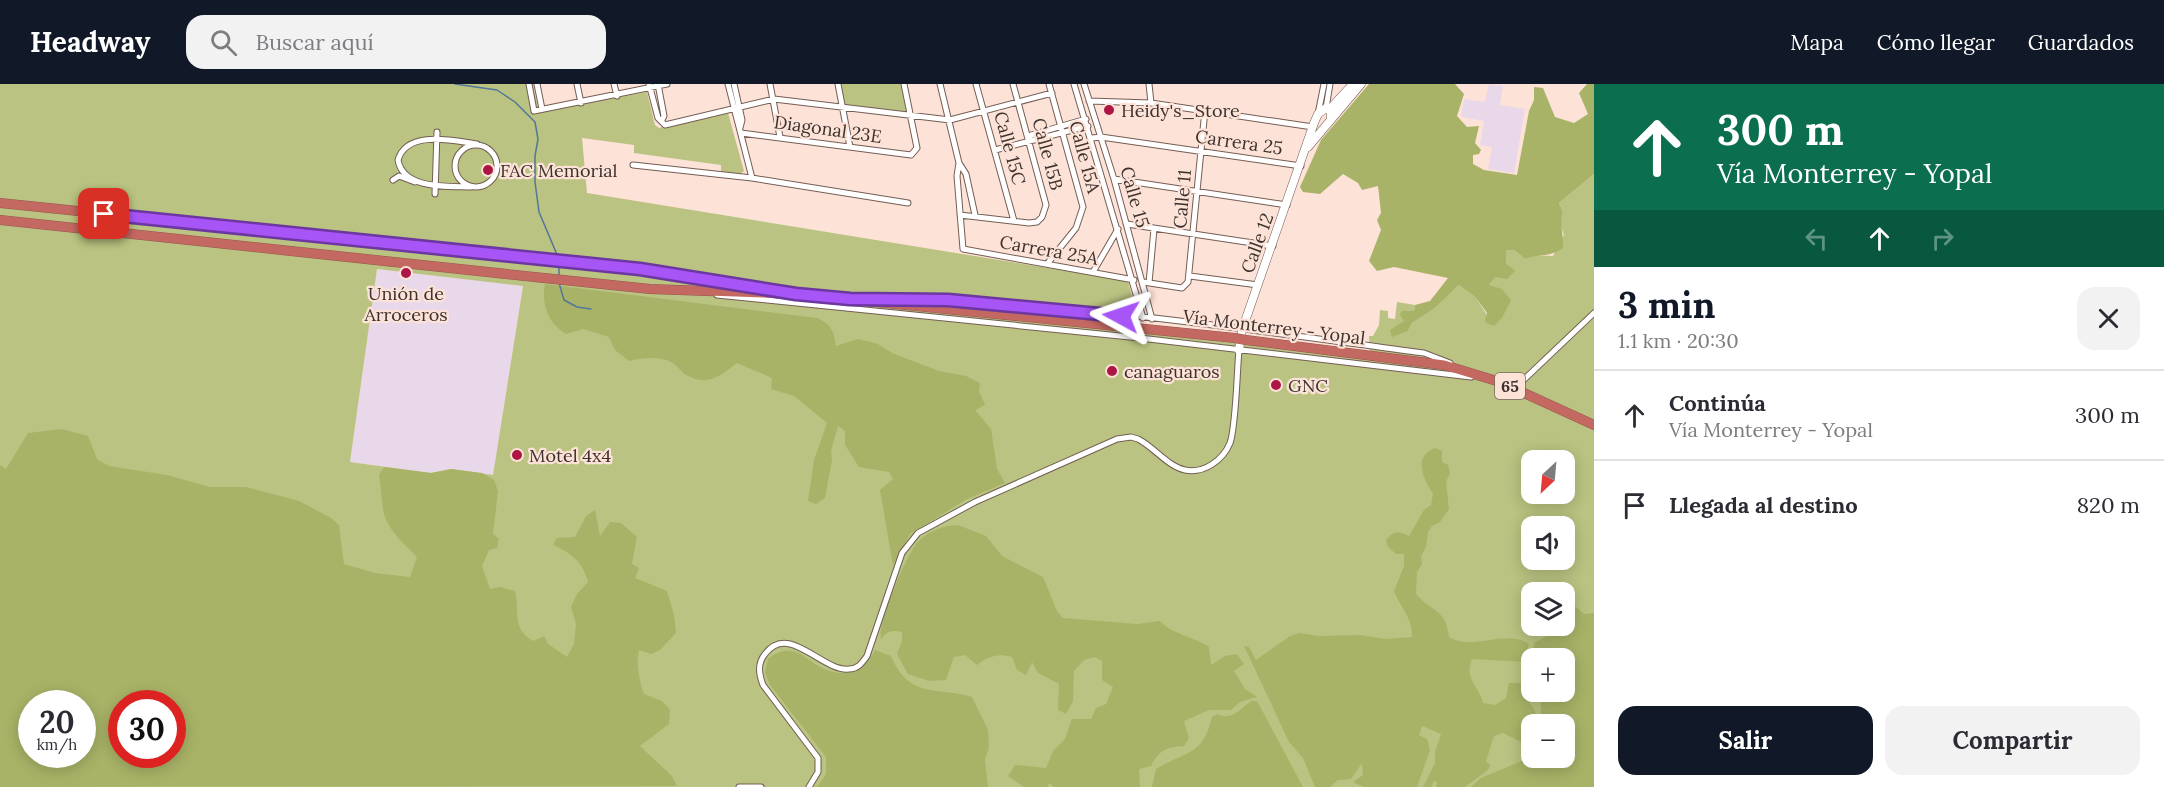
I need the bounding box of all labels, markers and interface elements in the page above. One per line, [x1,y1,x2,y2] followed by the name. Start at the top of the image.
[186,15,606,69] search box
[30,24,150,60] text: Headway
[207,26,240,59] icon: search
[255,28,374,56] text: Buscar aquí
[1790,29,1844,56] text: Mapa
[1877,29,1995,56] text: Cómo llegar
[2028,29,2134,56] text: Guardados
[1121,99,1240,122] place label: Heidy's_Store
[1102,103,1116,117] marker: Heidy's_Store
[1717,103,1844,157] text: 300 m
[1618,108,1696,186] icon: ahead
[989,109,1031,188] street label: Calle 15C
[773,110,883,148] street label: Diagonal 23E
[1027,115,1069,193] street label: Calle 15B
[1064,118,1106,196] street label: Calle 15A
[1194,124,1284,160] street label: Carrera 25
[1717,156,1992,190] text: Vía Monterrey - Yopal
[500,159,618,182] place label: FAC Memorial
[481,163,495,177] marker: FAC Memorial
[1115,164,1155,230] street label: Calle 15
[1168,168,1196,230] street label: Calle 11
[78,188,129,239] pin
[87,197,120,230] icon: arrive
[1236,210,1278,276] street label: Calle 12
[1800,222,1833,255] icon: left
[1863,222,1896,255] icon: ahead
[1926,222,1959,255] icon: right
[998,230,1101,270] street label: Carrera 25A
[399,266,413,280] marker: Unión de Arroceros
[363,282,448,326] place label: Unión de Arroceros
[1618,282,1716,328] text: 3 min
[1089,284,1153,348] position arrow
[2077,287,2140,350] button: close
[1181,304,1367,350] street label: Vía Monterrey - Yopal
[1618,328,1739,353] text: 1.1 km · 20:30
[1124,360,1220,383] place label: canaguaros
[1105,364,1119,378] marker: canaguaros
[1495,373,1525,399] road number: 65
[1288,374,1328,397] place label: GNC
[1269,378,1283,392] marker: GNC
[1669,389,1766,417] text: Continúa
[1618,399,1651,432] icon: ahead
[2075,401,2140,429] text: 300 m
[1669,417,1873,442] text: Vía Monterrey - Yopal
[529,444,612,467] place label: Motel 4x4
[510,448,524,462] marker: Motel 4x4
[1521,450,1575,504] north arrow
[1521,450,1575,768] map controls
[1618,489,1651,522] icon: arrive
[1669,491,1858,519] text: Llegada al destino
[2077,491,2140,519] text: 820 m
[1521,516,1575,570] button: sound
[1521,582,1575,636] button: layers
[1521,648,1575,702] button: +
[108,690,186,768] speed limit sign: 30
[39,703,75,741] text: 20
[1618,706,1873,775] button: Salir
[1885,706,2140,775] button: Compartir
[1521,714,1575,768] button: −
[37,735,77,754] text: km/h

